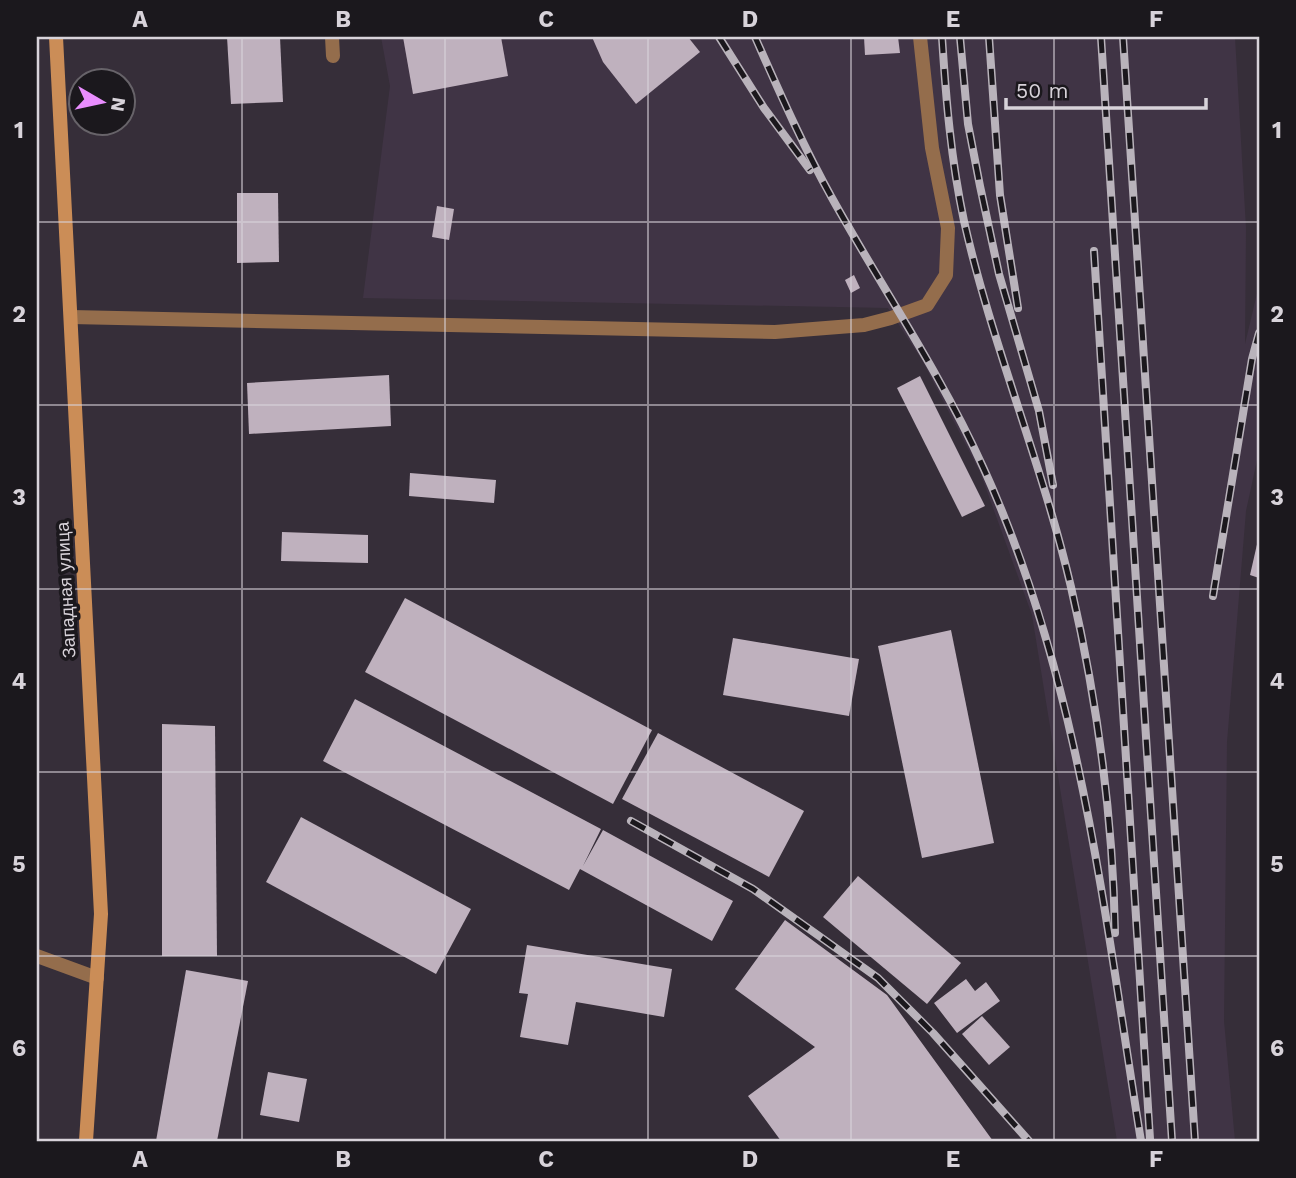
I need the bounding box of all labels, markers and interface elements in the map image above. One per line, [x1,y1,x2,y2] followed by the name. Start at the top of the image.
[132,6,148,33] text: A
[335,6,351,33] text: B
[538,6,554,33] text: C
[742,6,758,33] text: D
[946,6,960,33] text: E
[1149,6,1163,33] text: F
[66,66,136,136] north arrow
[1006,66,1205,110] scale bar
[1016,78,1068,103] text: 50 m
[106,96,131,113] text: N
[14,117,24,144] text: 1
[1272,117,1282,144] text: 1
[12,301,26,328] text: 2
[1270,301,1284,328] text: 2
[12,484,26,511] text: 3
[1270,484,1284,511] text: 3
[51,520,80,659] street label: Западная улица
[12,668,27,695] text: 4
[1270,668,1285,695] text: 4
[12,851,26,878] text: 5
[1270,851,1284,878] text: 5
[12,1035,26,1062] text: 6
[1270,1035,1284,1062] text: 6
[132,1146,148,1173] text: A
[335,1146,351,1173] text: B
[538,1146,554,1173] text: C
[742,1146,758,1173] text: D
[946,1146,960,1173] text: E
[1149,1146,1163,1173] text: F

